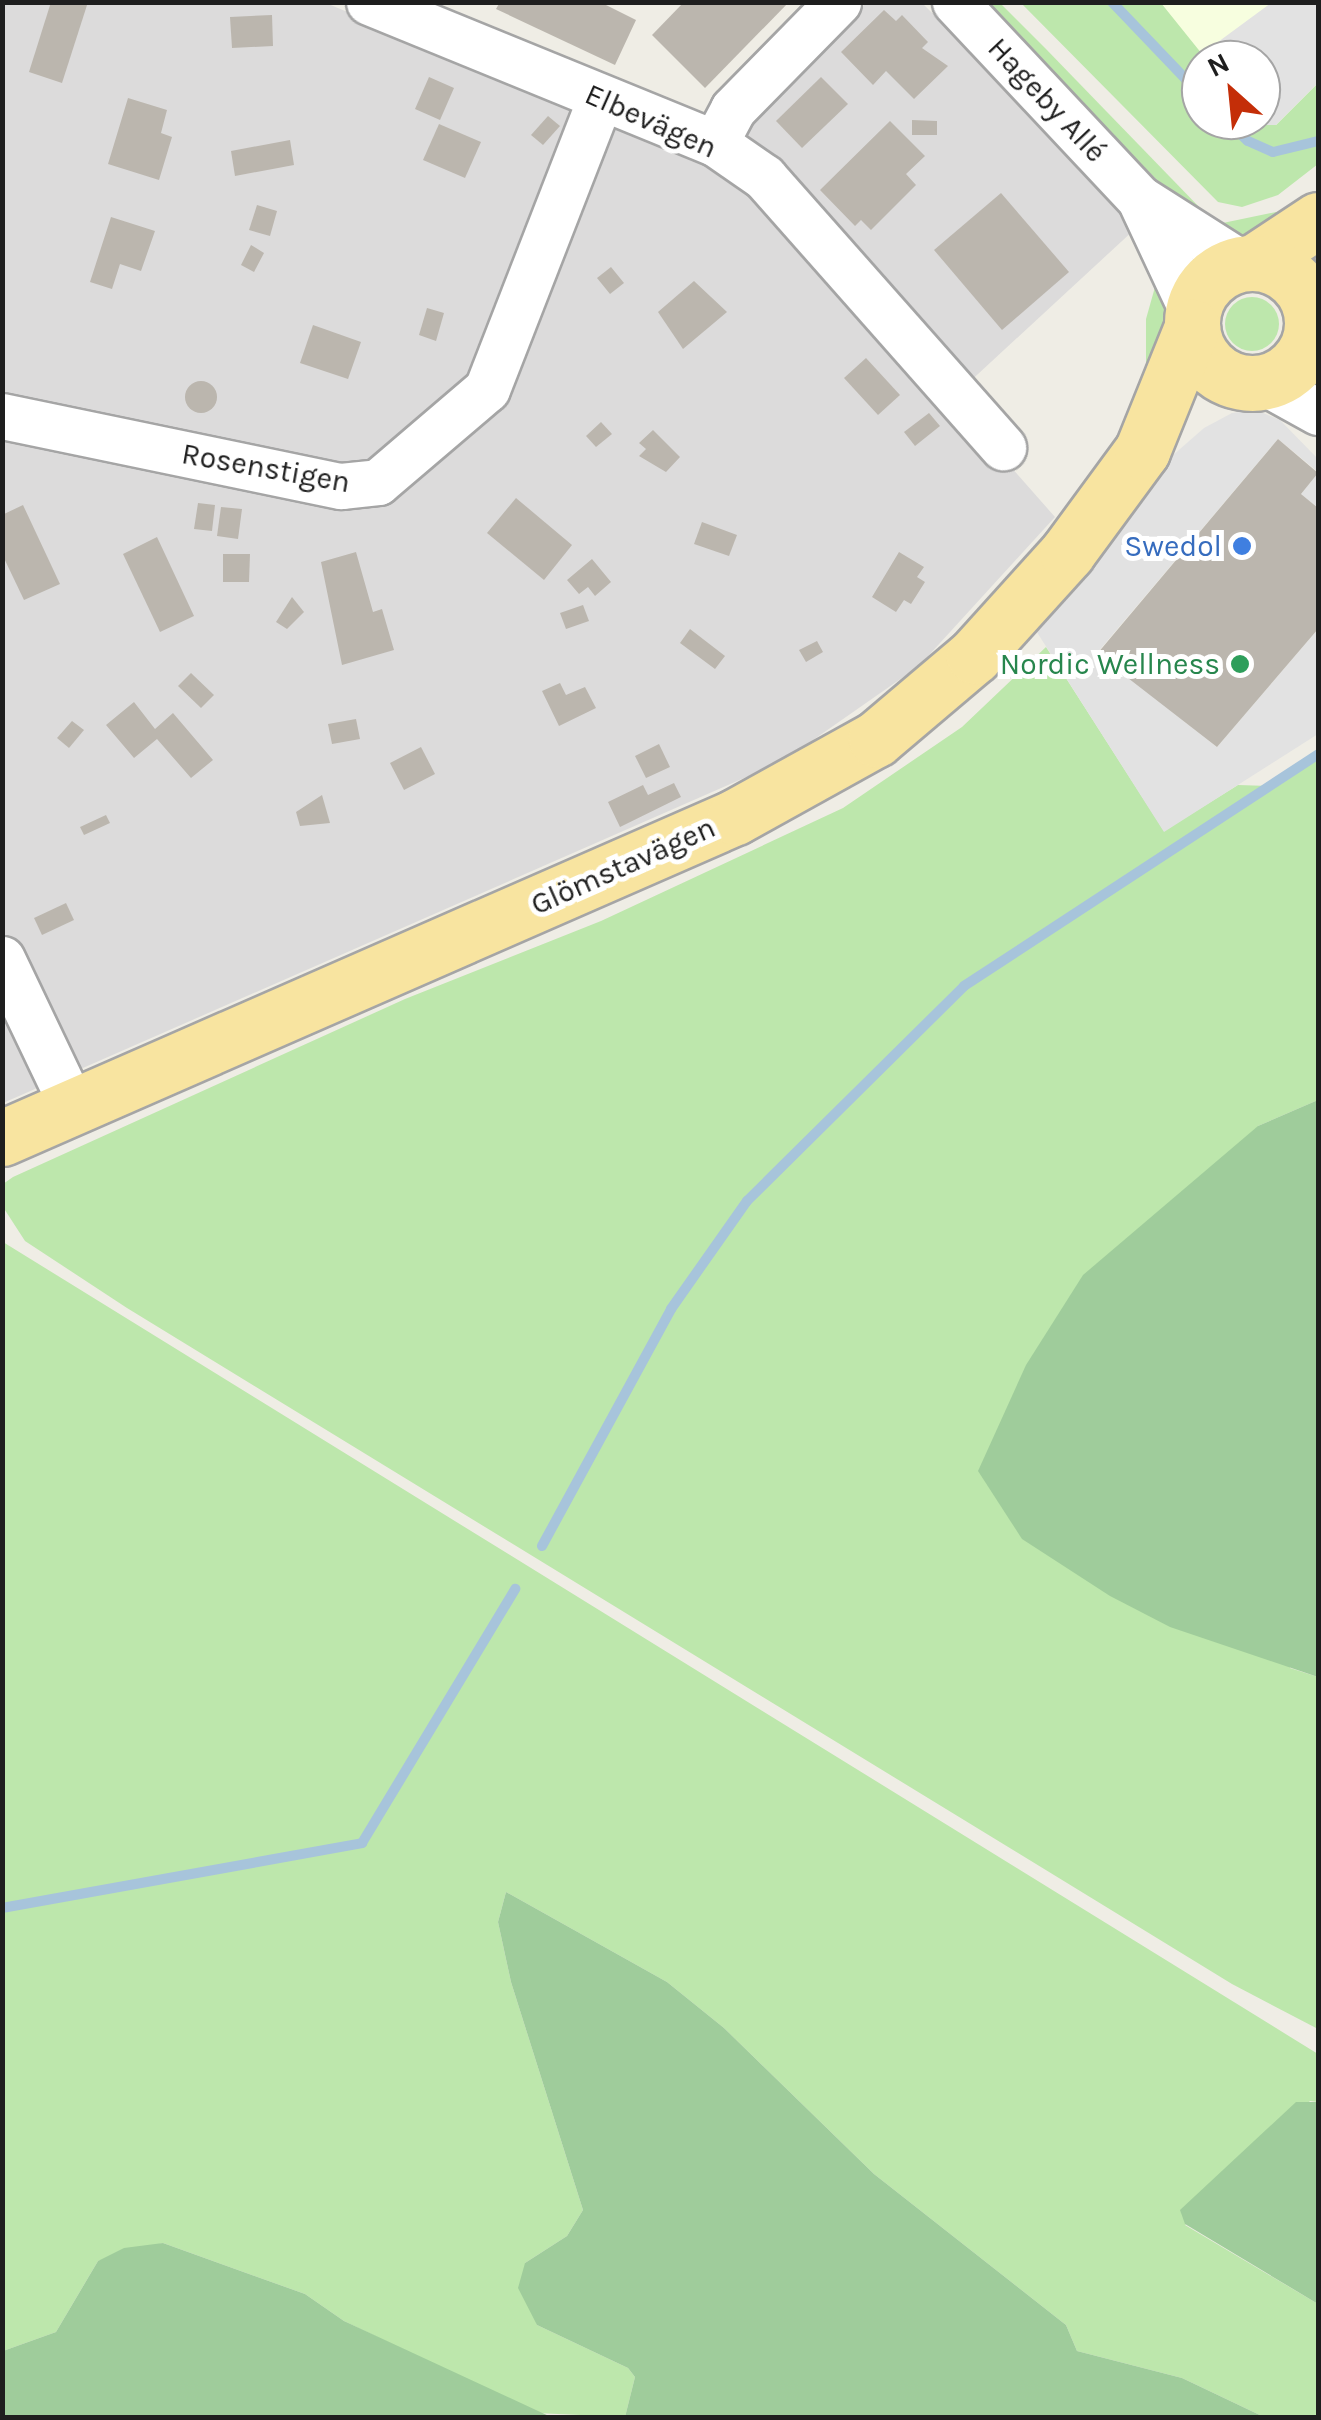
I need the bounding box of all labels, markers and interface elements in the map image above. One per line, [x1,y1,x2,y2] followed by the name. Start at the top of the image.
[980,30,1114,170] street label: Hageby Allé
[1181,40,1281,140] north arrow
[1202,45,1234,84] text: N
[580,76,722,166] street label: Elbevägen
[179,435,353,501] street label: Rosenstigen
[1124,528,1222,564] place label: Swedol
[1231,535,1253,557] marker: Swedol
[1000,646,1220,682] place label: Nordic Wellness
[1229,653,1251,675] marker: Nordic Wellness
[525,809,721,923] street label: Glömstavägen

